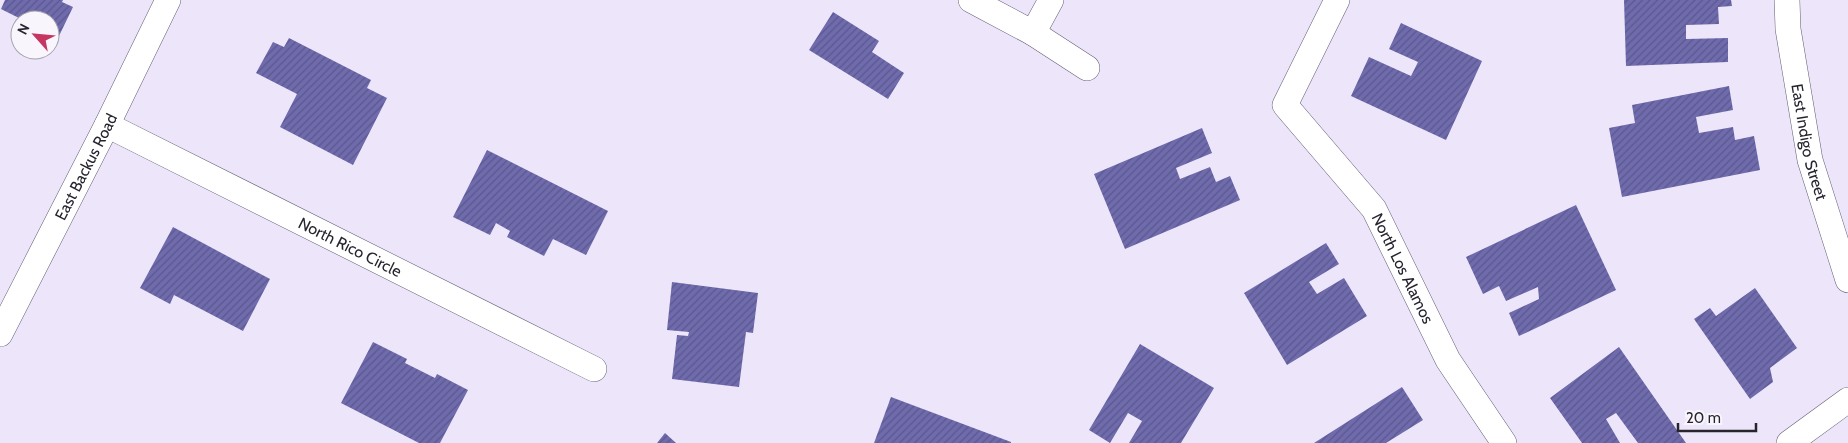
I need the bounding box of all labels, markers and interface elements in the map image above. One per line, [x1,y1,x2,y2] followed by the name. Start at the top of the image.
[10,10,60,60] north arrow
[13,21,34,38] text: N
[1788,82,1832,203] street label: East Indigo Street
[50,110,121,223] street label: East Backus Road
[1368,210,1438,327] street label: North Los Alamos
[295,213,405,281] street label: North Rico Circle
[1678,400,1756,432] scale bar
[1686,409,1721,427] text: 20 m

